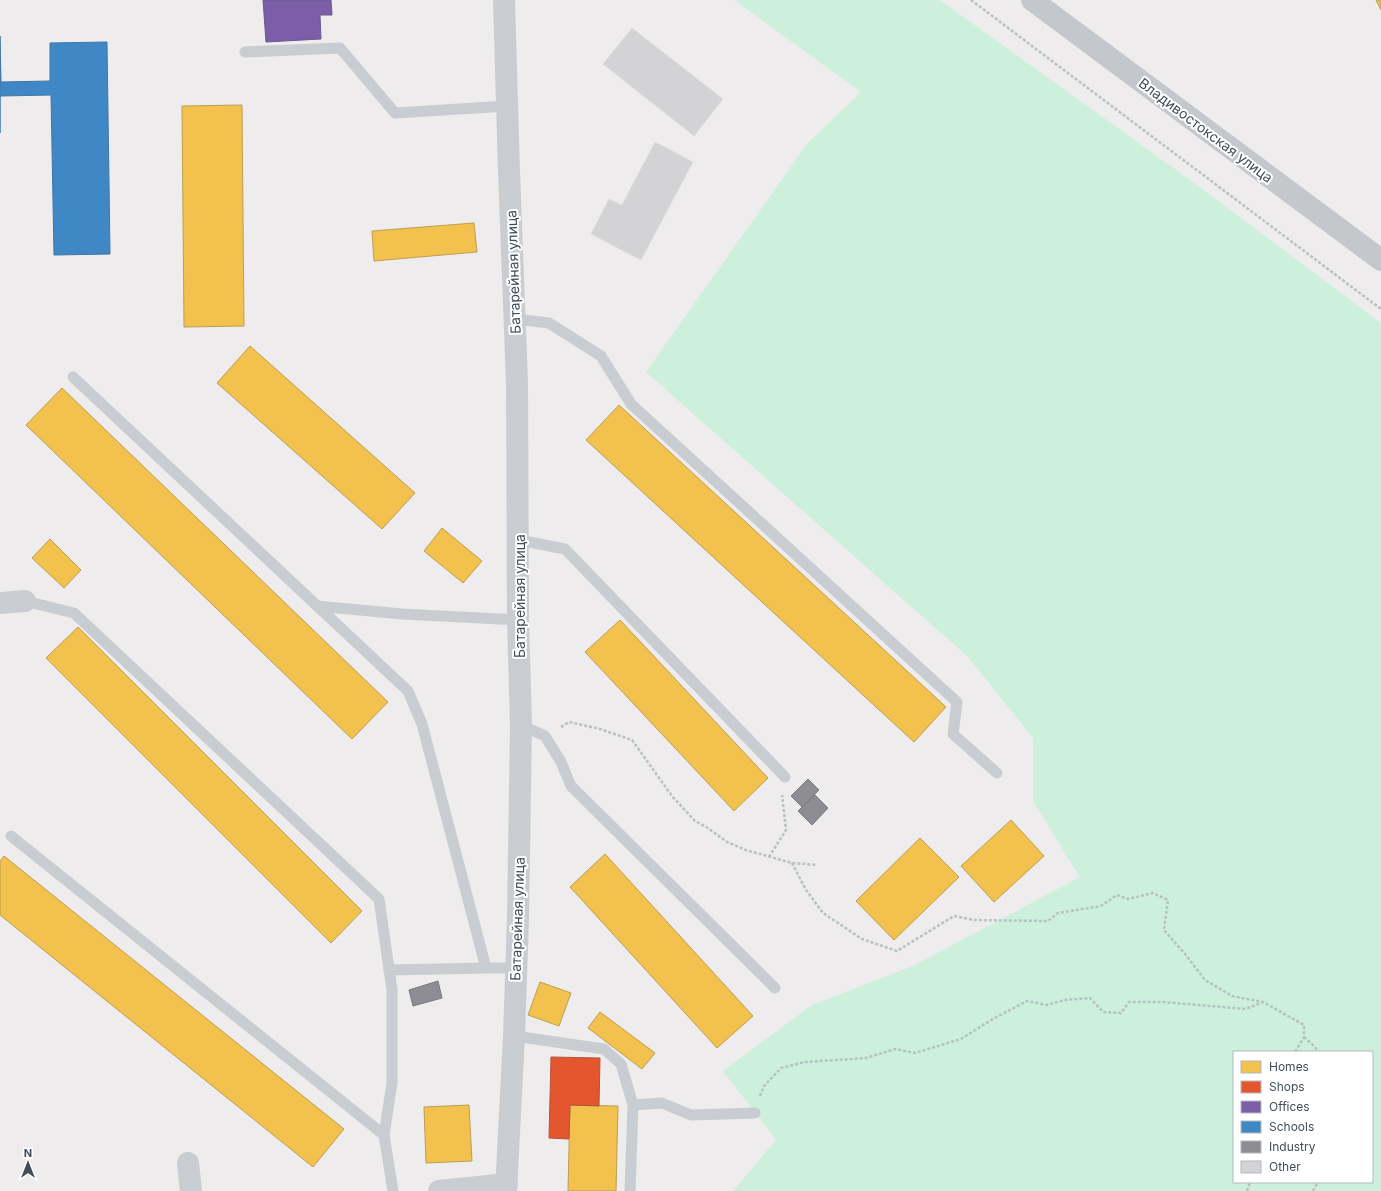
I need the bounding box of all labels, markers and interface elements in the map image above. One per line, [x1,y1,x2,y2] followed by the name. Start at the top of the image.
[1136,74,1276,186] street label: Владивостокская улица
[502,210,524,334] street label: Батарейная улица
[511,534,528,658] street label: Батарейная улица
[506,857,528,981] street label: Батарейная улица
[1233,1051,1373,1183] legend
[1269,1059,1309,1074] text: Homes
[1269,1079,1305,1094] text: Shops
[1269,1099,1310,1114] text: Offices
[1269,1119,1314,1134] text: Schools
[1269,1139,1316,1154] text: Industry
[8,1143,48,1183] north arrow
[24,1146,32,1160] text: N
[1269,1159,1301,1174] text: Other

